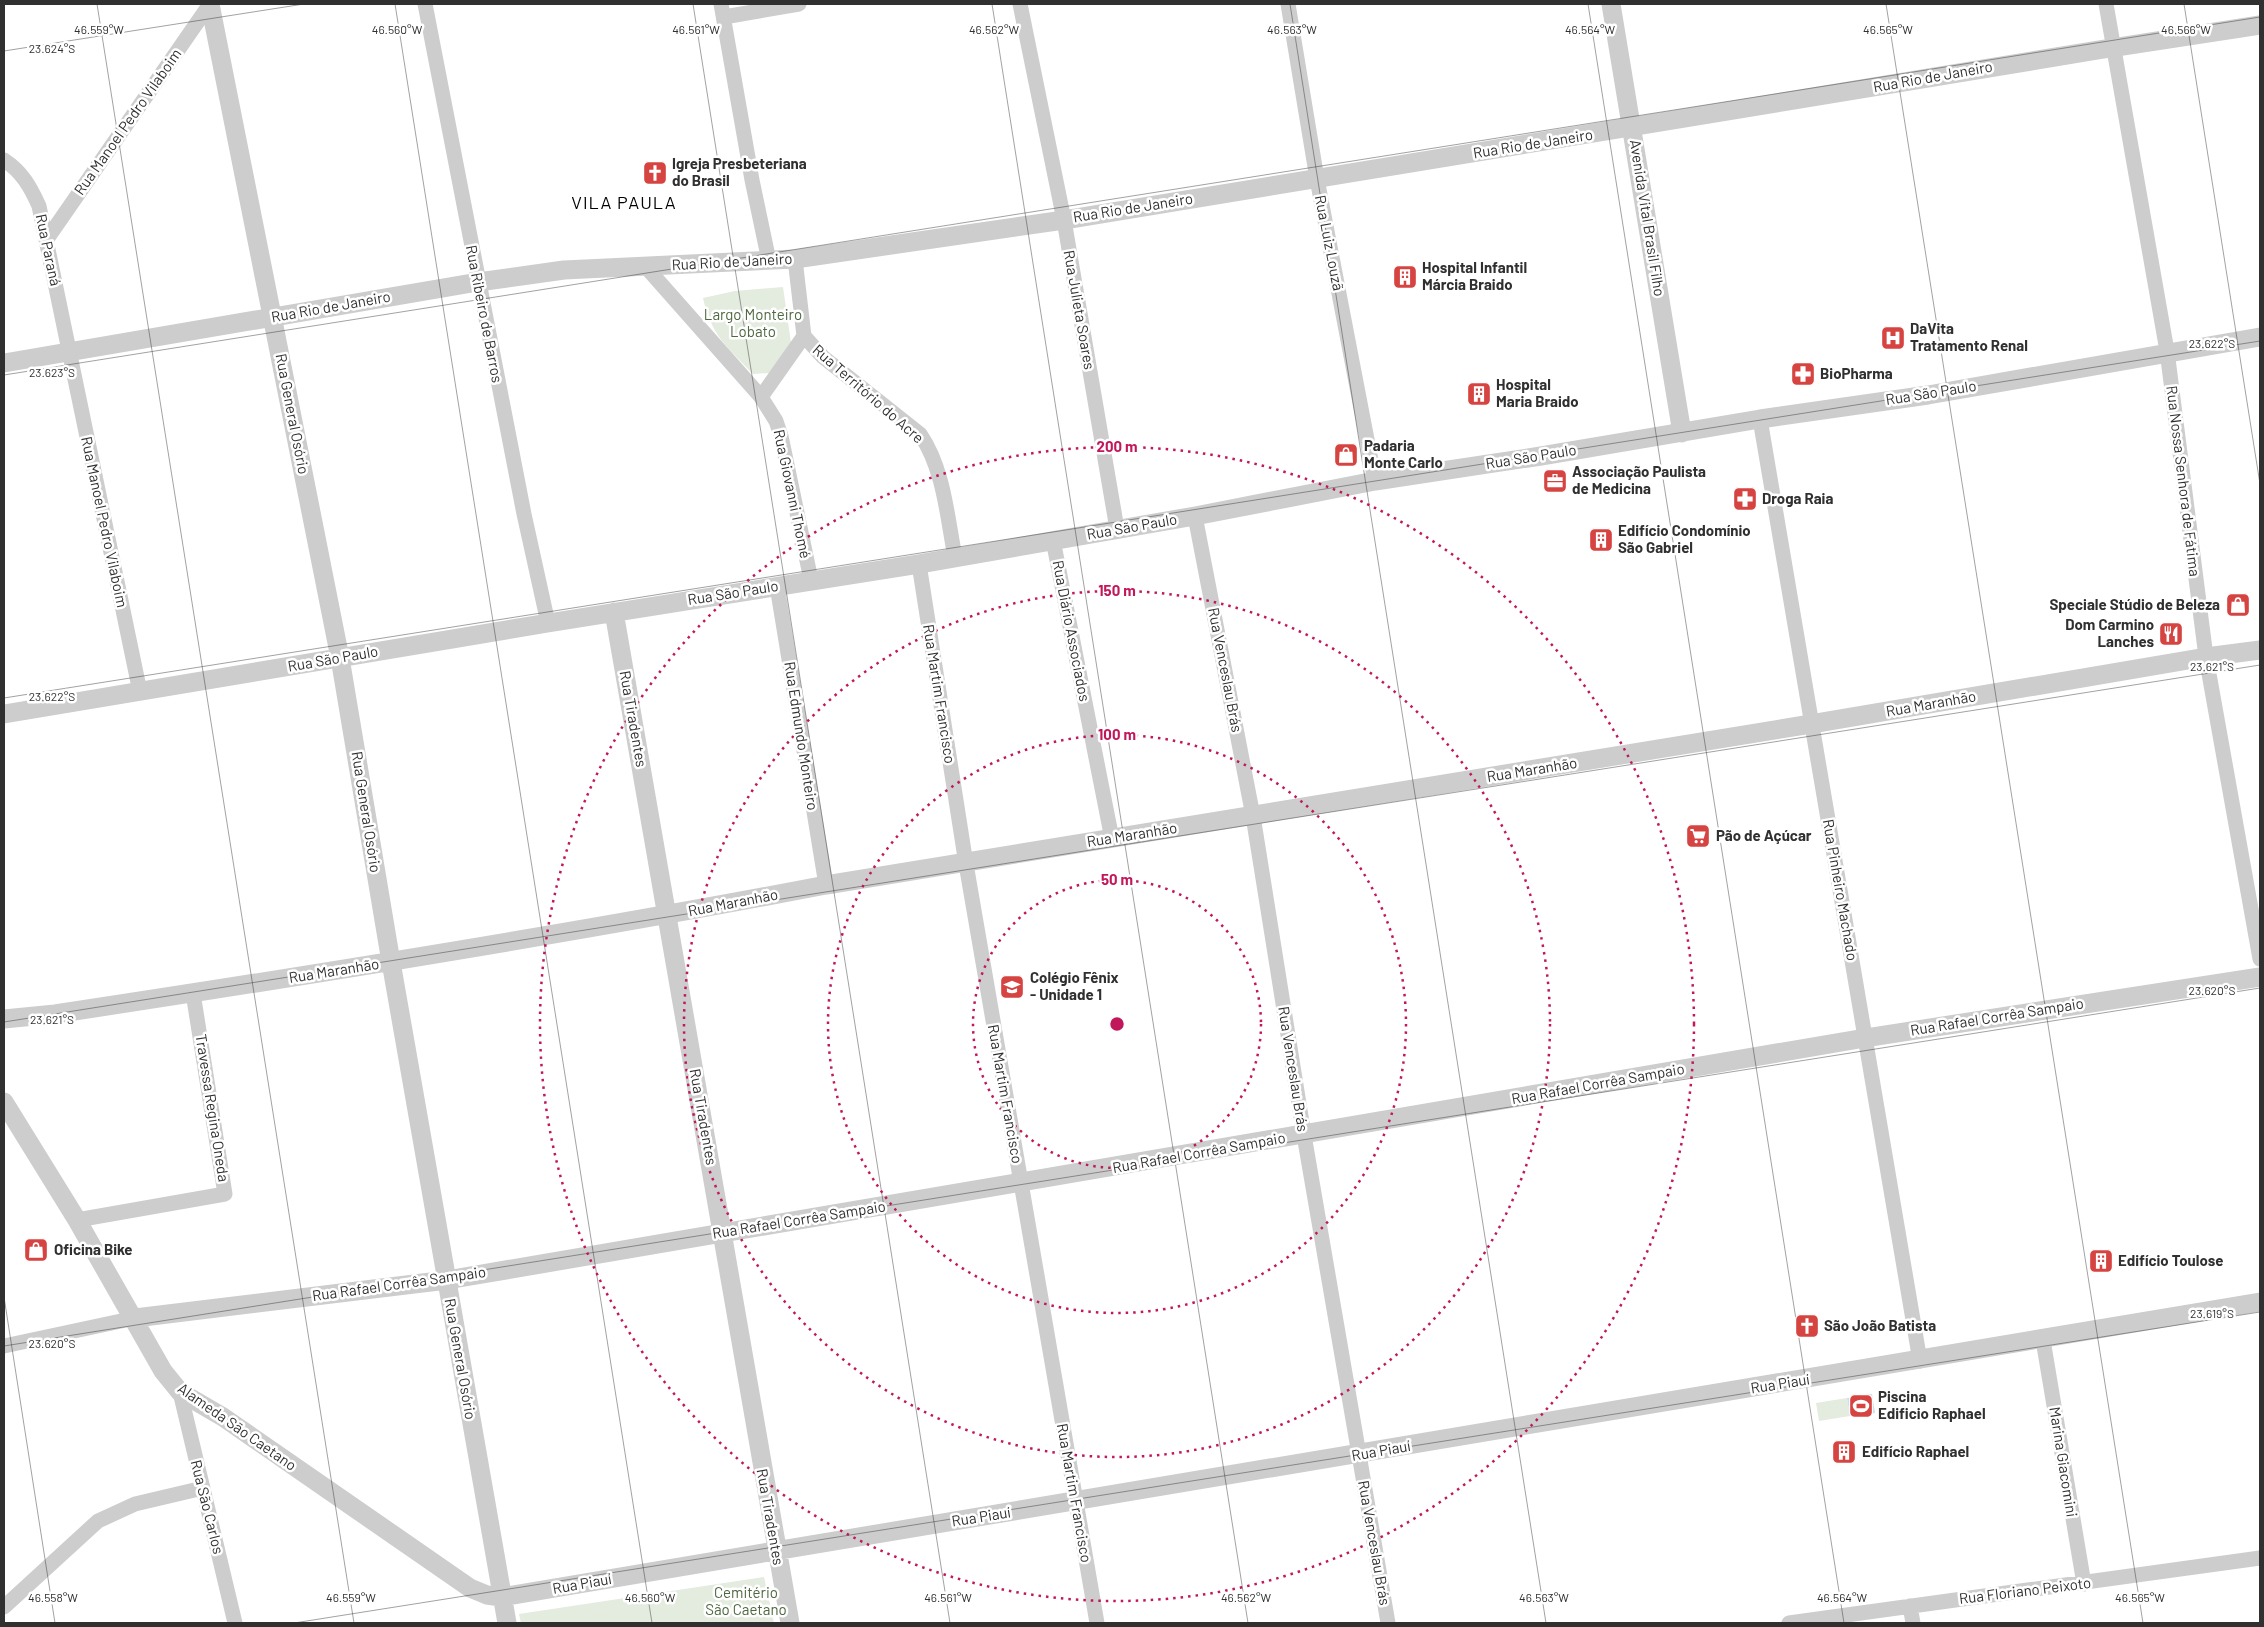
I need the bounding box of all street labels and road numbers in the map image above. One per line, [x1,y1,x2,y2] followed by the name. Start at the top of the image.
[70,45,185,198] street label: Rua Manoel Pedro Vilaboim
[1872,57,1994,95] street label: Rua Rio de Janeiro
[1472,125,1594,161] street label: Rua Rio de Janeiro
[1627,138,1669,298] street label: Avenida Vital Brasil Filho
[1072,189,1194,225] street label: Rua Rio de Janeiro
[1312,193,1348,292] street label: Rua Luiz Louzã
[33,212,65,287] street label: Rua Paraná
[463,243,507,384] street label: Rua Ribeiro de Barros
[671,249,793,273] street label: Rua Rio de Janeiro
[1061,249,1099,371] street label: Rua Julieta Soares
[270,287,392,325] street label: Rua Rio de Janeiro
[809,340,928,446] street label: Rua Território do Acre
[272,352,314,476] street label: Rua General Osório
[1884,376,1977,408] street label: Rua São Paulo
[2163,384,2205,577] street label: Rua Nossa Senhora de Fátima
[771,428,815,560] street label: Rua Giovanni Thomé
[78,435,132,609] street label: Rua Manoel Pedro Vilaboim
[1484,440,1577,472] street label: Rua São Paulo
[1085,509,1178,543] street label: Rua São Paulo
[1049,559,1095,703] street label: Rua Diário Associados
[686,576,779,608] street label: Rua São Paulo
[1205,606,1247,734] street label: Rua Venceslau Brás
[920,623,960,765] street label: Rua Martim Francisco
[286,641,379,675] street label: Rua São Paulo
[781,660,823,812] street label: Rua Edmundo Monteiro
[617,669,651,769] street label: Rua Tiradentes
[1884,686,1977,720] street label: Rua Maranhão
[349,750,385,874] street label: Rua General Osório
[1485,753,1578,785] street label: Rua Maranhão
[1085,818,1178,850] street label: Rua Maranhão
[1820,818,1862,962] street label: Rua Pinheiro Machado
[686,884,779,920] street label: Rua Maranhão
[287,954,380,986] street label: Rua Maranhão
[1909,993,2085,1039] street label: Rua Rafael Corrêa Sampaio
[1275,1005,1313,1133] street label: Rua Venceslau Brás
[985,1023,1027,1165] street label: Rua Martim Francisco
[192,1033,234,1183] street label: Travessa Regina Oneda
[1510,1059,1686,1107] street label: Rua Rafael Corrêa Sampaio
[687,1067,721,1167] street label: Rua Tiradentes
[1111,1128,1287,1176] street label: Rua Rafael Corrêa Sampaio
[711,1196,887,1242] street label: Rua Rafael Corrêa Sampaio
[311,1262,487,1304] street label: Rua Rafael Corrêa Sampaio
[441,1297,480,1421] street label: Rua General Osório
[1749,1369,1811,1397] street label: Rua Piauí
[175,1378,300,1474] street label: Alameda São Caetano
[2046,1406,2082,1518] street label: Marina Giacomini
[1054,1422,1096,1564] street label: Rua Martim Francisco
[1350,1436,1412,1464] street label: Rua Piauí
[188,1458,228,1556] street label: Rua São Carlos
[754,1467,788,1567] street label: Rua Tiradentes
[1355,1479,1395,1607] street label: Rua Venceslau Brás
[950,1502,1012,1530] street label: Rua Piauí
[551,1569,613,1597] street label: Rua Piauí
[1958,1573,2092,1607] street label: Rua Floriano Peixoto

